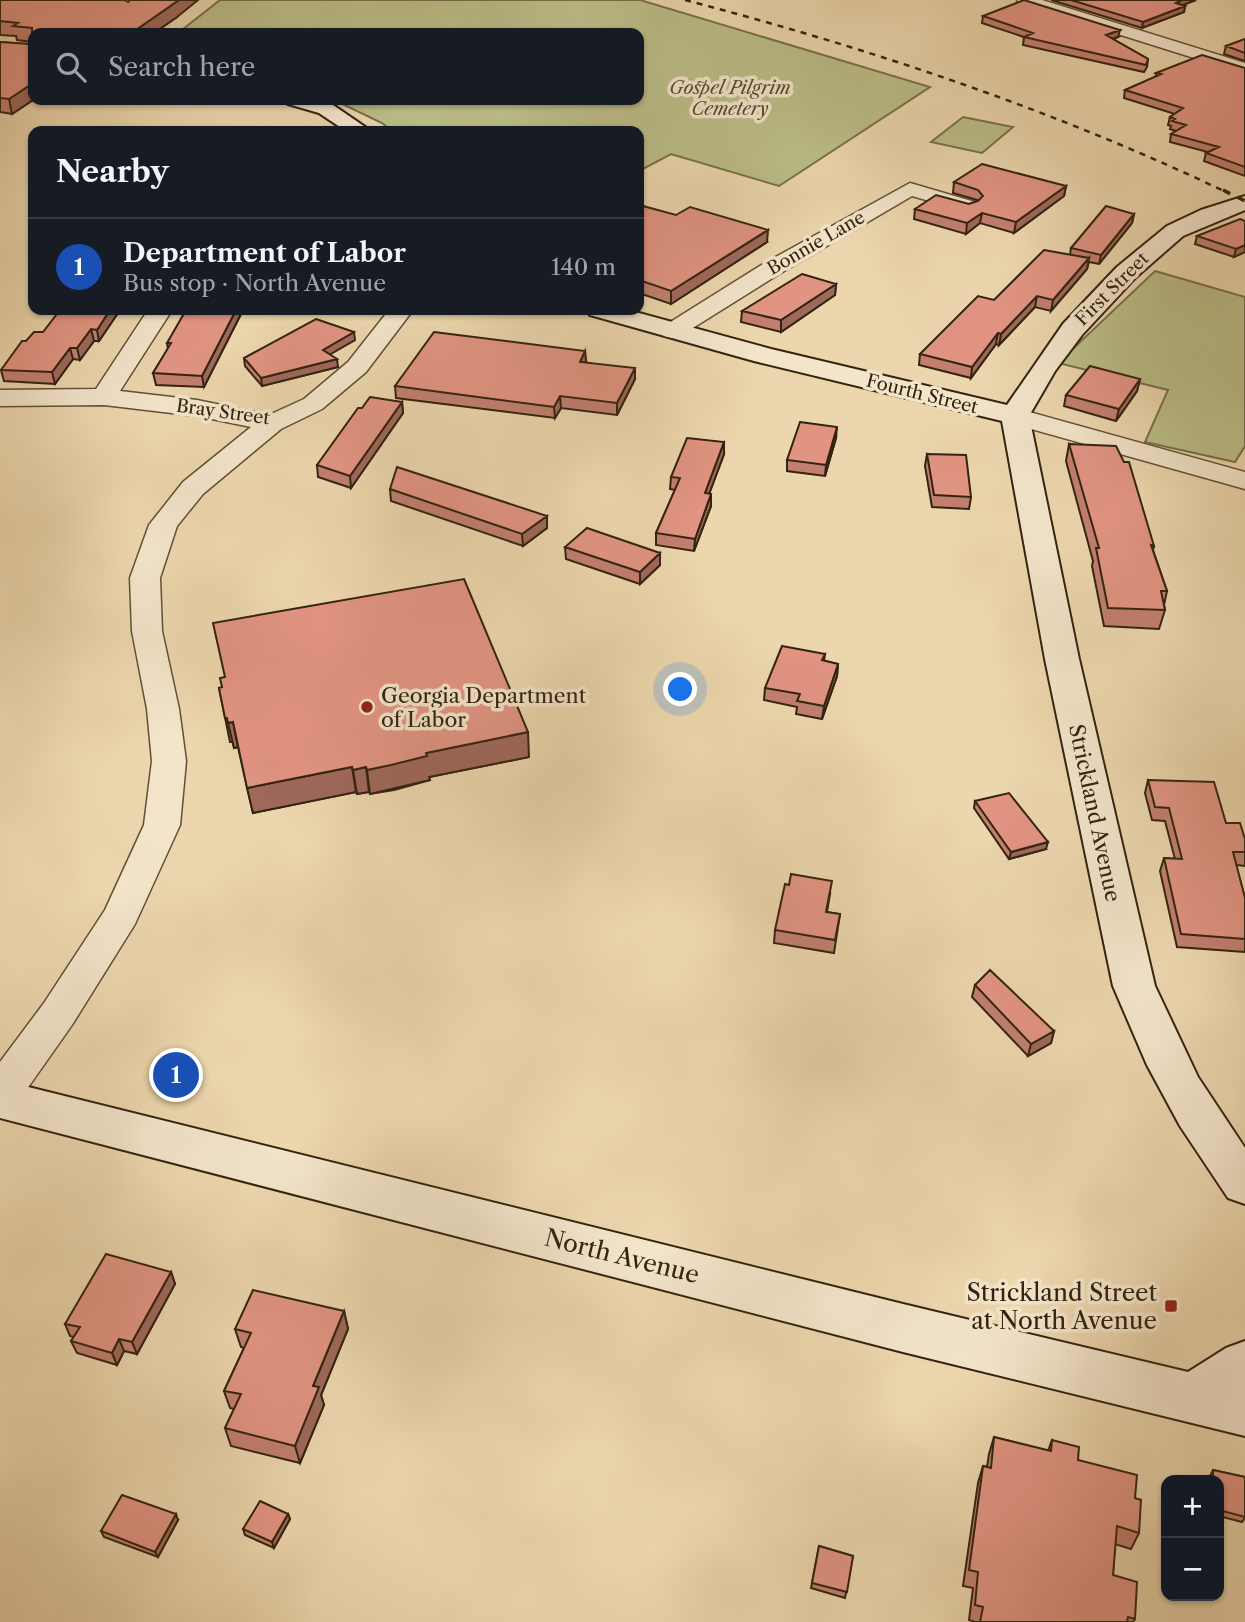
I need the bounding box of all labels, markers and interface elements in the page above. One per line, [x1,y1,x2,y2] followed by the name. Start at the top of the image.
[28,28,644,105] search box
[52,48,90,86] icon: search
[108,51,255,83] text: Search here
[669,77,791,120] park label: Gospel Pilgrim Cemetery
[56,153,169,190] text: Nearby
[763,206,869,280] street label: Bonnie Lane
[123,237,406,269] text: Department of Labor
[1071,247,1154,330] street label: First Street
[74,253,84,281] text: 1
[551,253,616,281] text: 140 m
[123,269,386,297] text: Bus stop · North Avenue
[864,370,981,419] street label: Fourth Street
[175,395,272,430] street label: Bray Street
[663,672,697,706] your location
[381,683,587,732] place label: Georgia Department of Labor
[359,699,375,715] marker: Georgia Department of Labor
[1064,722,1126,904] street label: Strickland Avenue
[153,1049,199,1101] pin: 1
[542,1223,702,1289] street label: North Avenue
[966,1278,1158,1335] place label: Strickland Street at North Avenue
[1163,1298,1179,1314] marker: Strickland Street at North Avenue
[1161,1475,1224,1601] map controls
[1161,1475,1224,1538] button: +
[1161,1538,1224,1601] button: −

